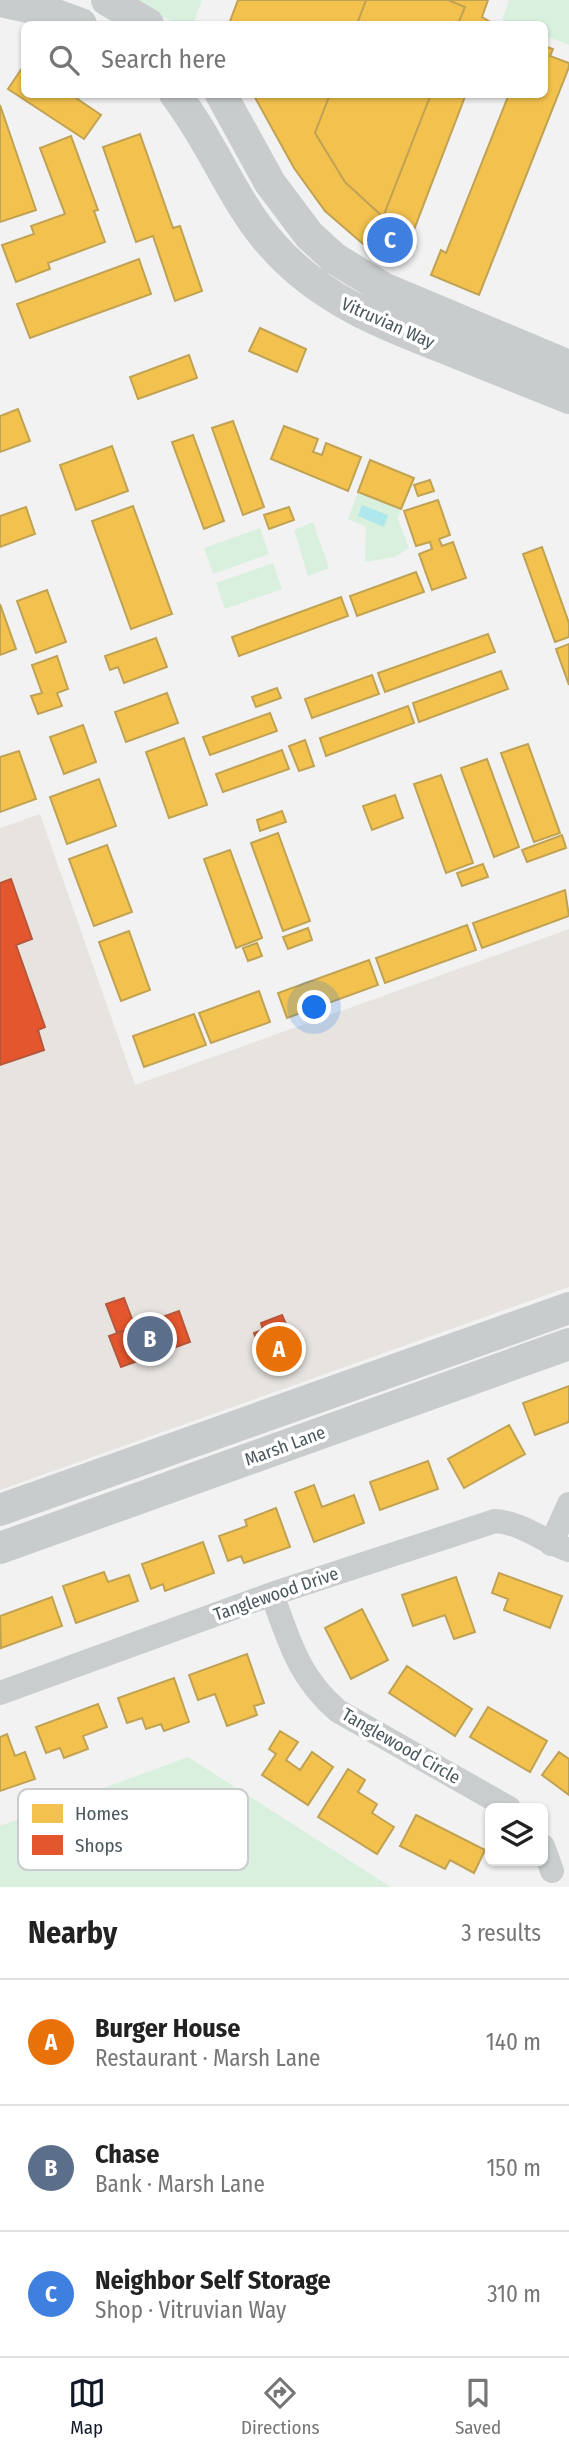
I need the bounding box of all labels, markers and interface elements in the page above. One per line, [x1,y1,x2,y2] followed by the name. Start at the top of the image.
[21,21,548,98] search box
[45,41,83,79] icon: search
[101,44,226,75] text: Search here
[367,214,413,266] pin: C
[338,293,438,353] street label: Vitruvian Way
[297,990,331,1024] your location
[127,1313,173,1365] pin: B
[256,1323,302,1375] pin: A
[242,1421,328,1471] street label: Marsh Lane
[211,1562,341,1626] street label: Tanglewood Drive
[338,1703,464,1789] street label: Tanglewood Circle
[18,1789,248,1870] legend
[75,1802,129,1825] text: Homes
[485,1803,548,1866] map controls
[485,1803,548,1866] button: layers
[75,1834,123,1857] text: Shops
[28,1915,117,1951] text: Nearby
[461,1919,541,1947] text: 3 results
[95,2013,240,2044] text: Burger House
[45,2028,57,2056] text: A
[486,2028,541,2056] text: 140 m
[95,2044,320,2072] text: Restaurant · Marsh Lane
[95,2139,159,2170] text: Chase
[45,2154,57,2182] text: B
[486,2154,541,2182] text: 150 m
[95,2170,265,2198] text: Bank · Marsh Lane
[95,2265,331,2296] text: Neighbor Self Storage
[45,2280,57,2308] text: C
[487,2280,541,2308] text: 310 m
[95,2296,286,2324] text: Shop · Vitruvian Way
[68,2374,106,2439] tab: Map
[241,2374,320,2439] tab: Directions
[455,2374,501,2439] tab: Saved

